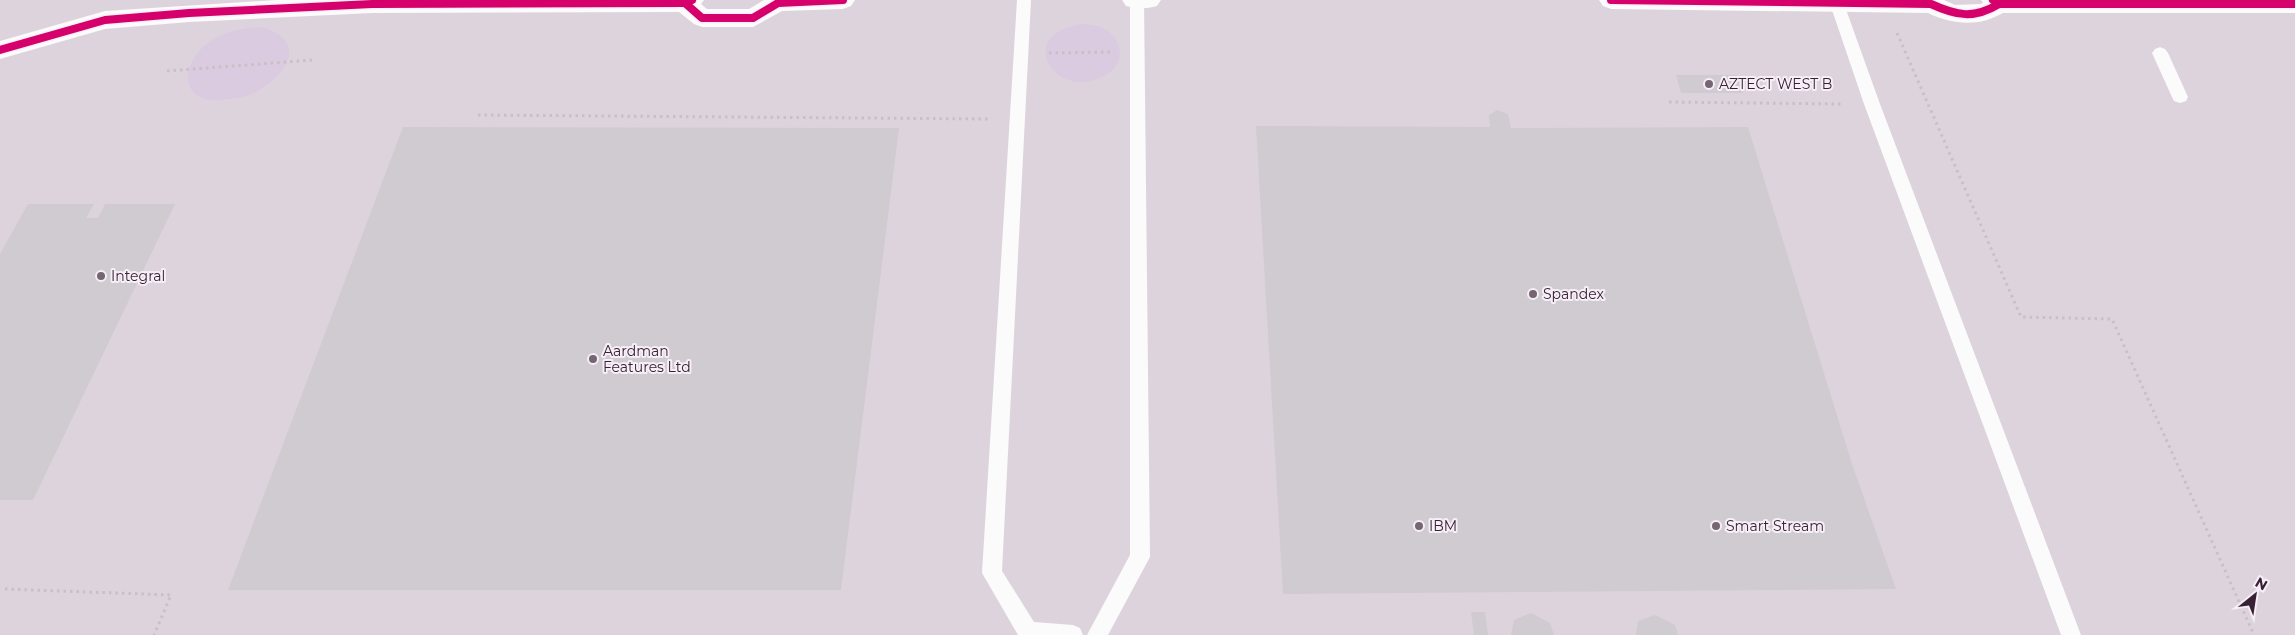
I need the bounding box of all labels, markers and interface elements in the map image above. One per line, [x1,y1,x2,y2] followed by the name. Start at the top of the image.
[1719,75,1832,93] place label: AZTECT WEST B
[1703,78,1715,90] marker: AZTECT WEST B
[111,267,165,285] place label: Integral
[95,270,107,282] marker: Integral
[1543,285,1605,303] place label: Spandex
[1527,288,1539,300] marker: Spandex
[603,342,691,376] place label: Aardman Features Ltd
[587,353,599,365] marker: Aardman Features Ltd
[1429,517,1457,535] place label: IBM
[1726,517,1824,535] place label: Smart Stream
[1413,520,1425,532] marker: IBM
[1710,520,1722,532] marker: Smart Stream
[2230,570,2280,620] north arrow
[2252,573,2271,594] text: N

